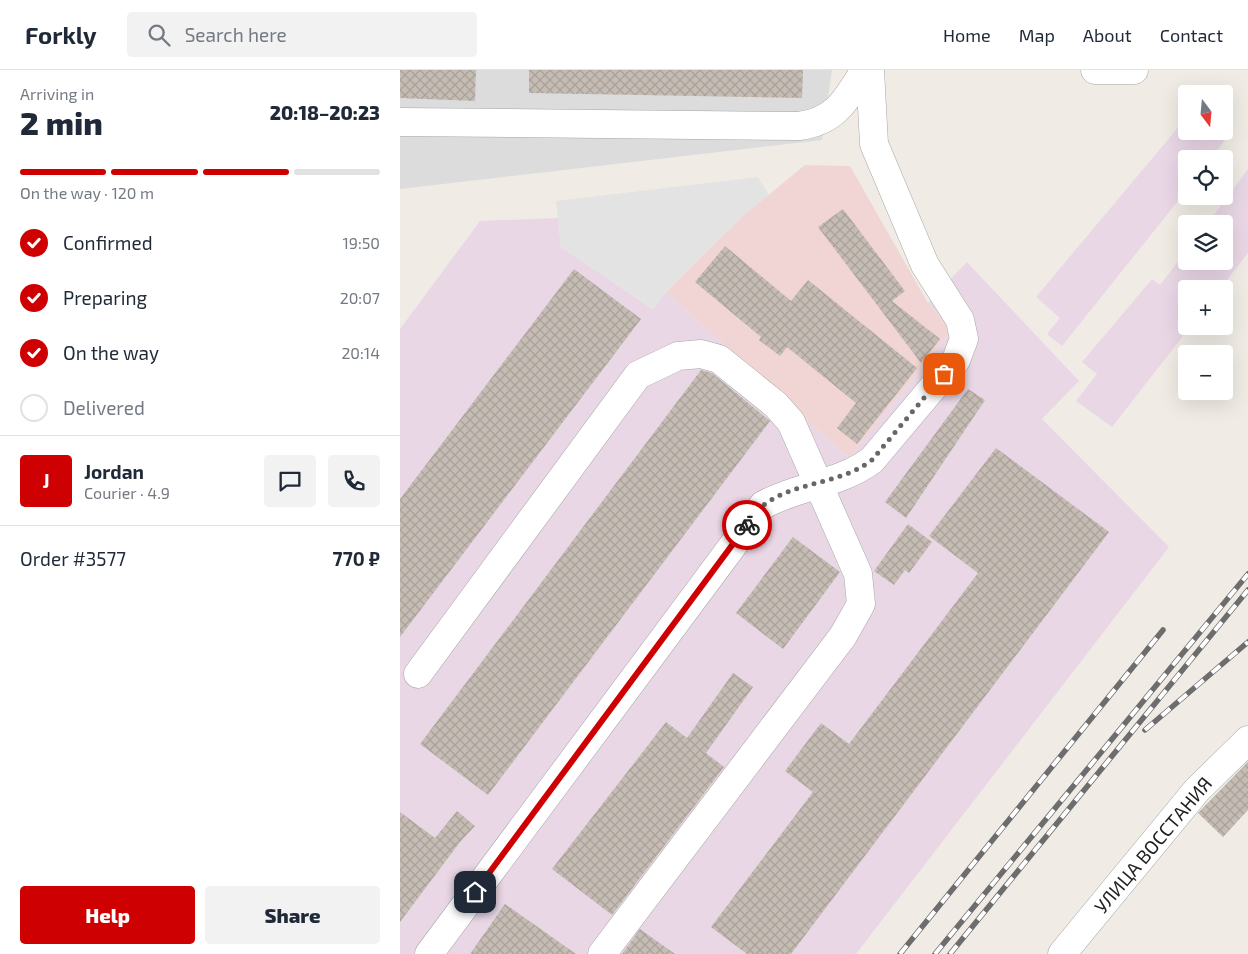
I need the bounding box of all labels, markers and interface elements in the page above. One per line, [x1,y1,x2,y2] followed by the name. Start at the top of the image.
[127,12,477,57] search box
[25,20,97,49] text: Forkly
[145,21,173,49] icon: search
[185,23,287,46] text: Search here
[943,24,991,46] text: Home
[1019,24,1055,46] text: Map
[1083,24,1132,46] text: About
[1160,24,1223,46] text: Contact
[20,84,94,103] text: Arriving in
[1178,85,1232,140] north arrow
[1178,85,1233,400] map controls
[270,101,380,124] text: 20:18–20:23
[20,103,103,141] text: 2 min
[1178,150,1233,205] button: locate
[20,183,154,202] text: On the way · 120 m
[1178,215,1233,270] button: layers
[20,229,48,257] icon: check
[63,231,153,254] text: Confirmed
[342,233,380,252] text: 19:50
[1178,280,1233,335] button: +
[20,284,48,312] icon: check
[63,286,147,309] text: Preparing
[340,288,380,307] text: 20:07
[20,339,48,367] icon: check
[63,341,159,364] text: On the way
[341,343,380,362] text: 20:14
[1178,345,1233,400] button: −
[923,353,965,395] pin
[930,360,958,388] icon: bag
[63,396,145,419] text: Delivered
[264,455,316,507] button: chat
[328,455,380,507] button: phone
[84,460,144,483] text: Jordan
[42,469,50,492] text: J
[84,483,170,502] text: Courier · 4.9
[722,500,772,550] courier
[733,511,761,539] icon: bike
[20,547,126,570] text: Order #3577
[333,547,380,570] text: 770 ₽
[1089,772,1216,917] street label: УЛИЦА ВОССТАНИЯ
[454,871,496,913] pin
[461,878,489,906] icon: home
[20,886,195,944] button: Help
[205,886,380,944] button: Share

